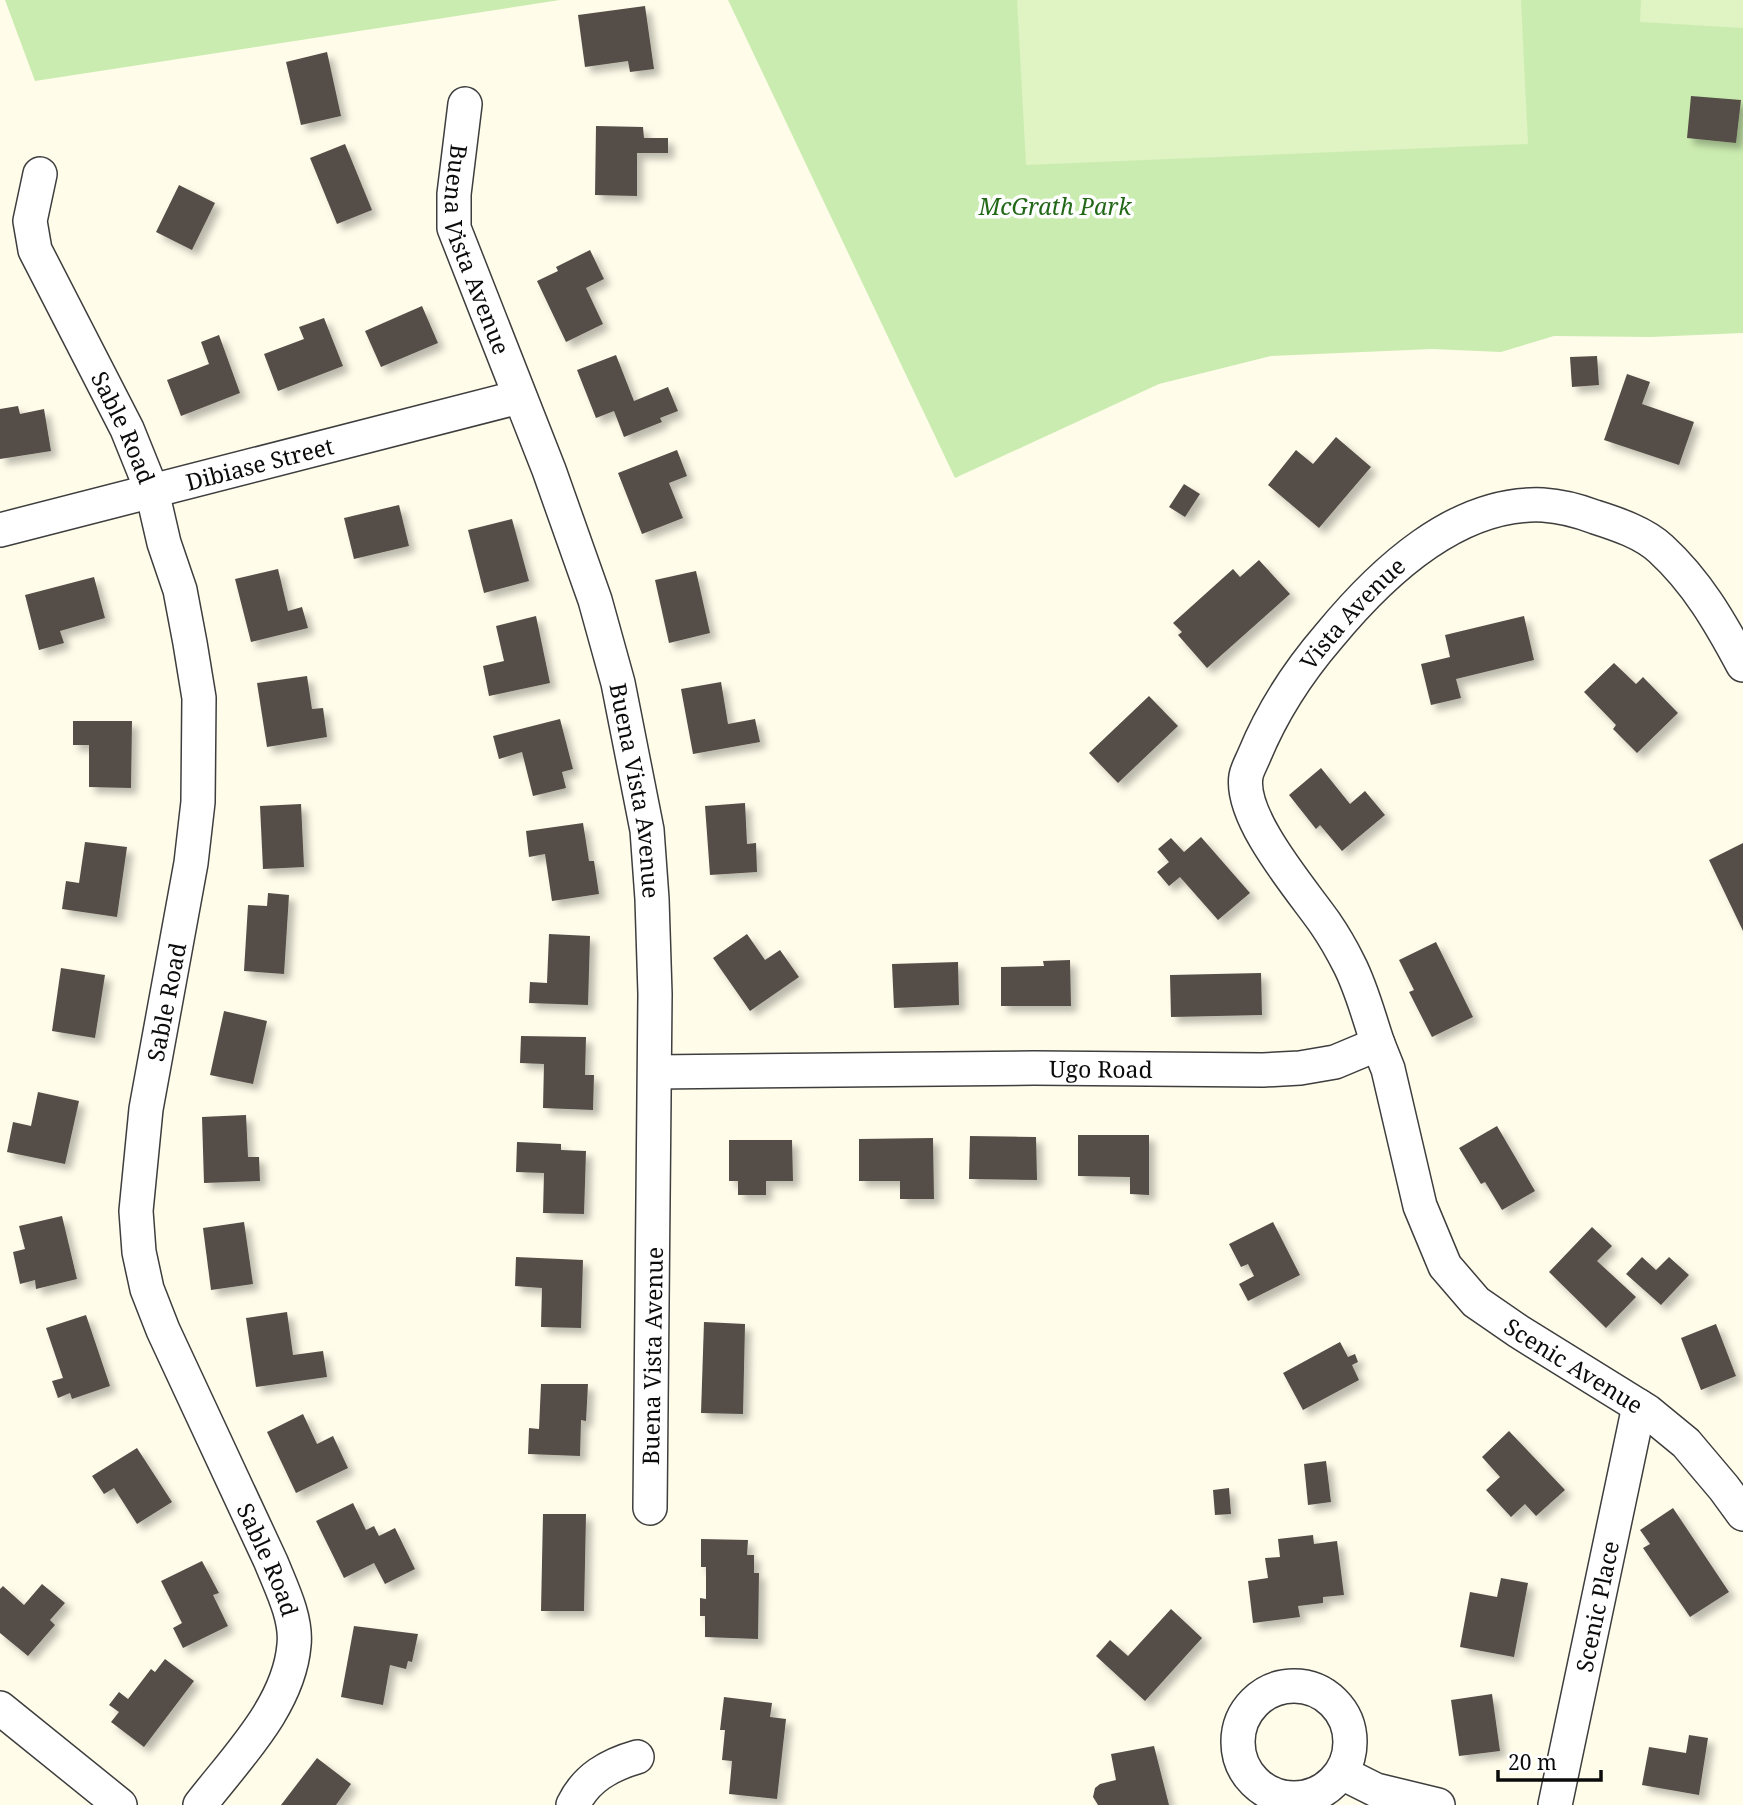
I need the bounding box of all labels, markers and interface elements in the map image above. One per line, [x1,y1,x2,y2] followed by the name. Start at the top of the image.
[437,143,518,359] street label: Buena Vista Avenue
[978,190,1132,222] park label: McGrath Park
[84,366,163,488] street label: Sable Road
[182,429,337,498] street label: Dibiase Street
[1292,550,1412,676] street label: Vista Avenue
[602,680,668,900] street label: Buena Vista Avenue
[139,940,193,1064] street label: Sable Road
[1049,1052,1153,1085] street label: Ugo Road
[634,1247,670,1465] street label: Buena Vista Avenue
[1498,1310,1649,1421] street label: Scenic Avenue
[230,1498,307,1620] street label: Sable Road
[1567,1538,1626,1675] street label: Scenic Place
[1498,1738,1601,1782] scale bar
[1508,1748,1557,1776] text: 20 m

